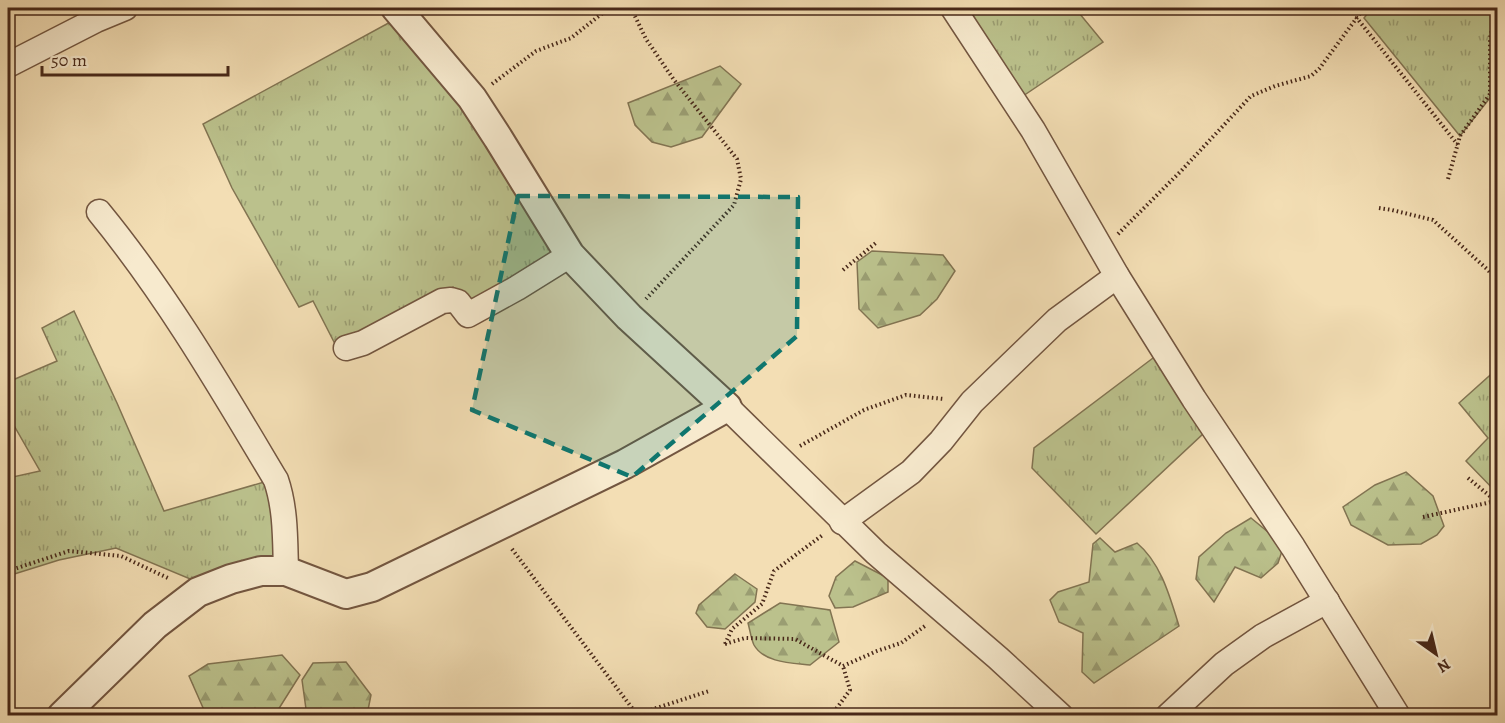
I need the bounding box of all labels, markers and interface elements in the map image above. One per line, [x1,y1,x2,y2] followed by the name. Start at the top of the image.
[42,39,228,77] scale bar
[51,48,87,72] text: 50 m
[1406,624,1466,684] north arrow
[1433,653,1455,678] text: N

